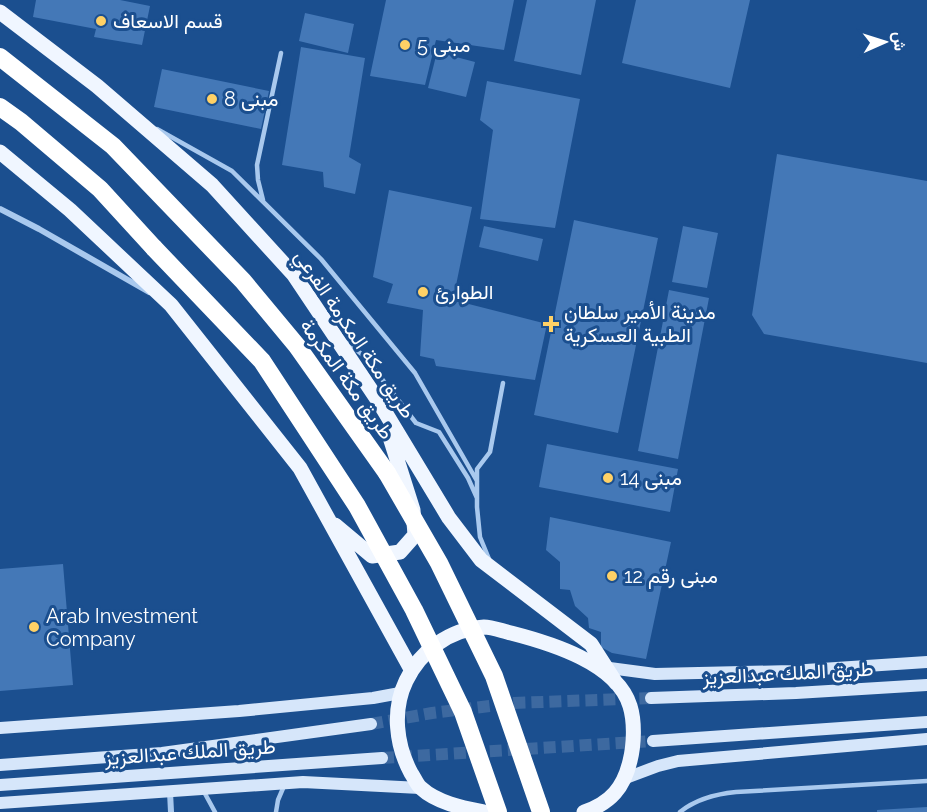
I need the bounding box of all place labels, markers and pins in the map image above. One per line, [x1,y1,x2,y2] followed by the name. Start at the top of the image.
[113,9,223,34] place label: قسم الاسعاف
[94,14,108,28] marker: قسم الاسعاف
[417,33,470,57] place label: مبنى 5
[398,38,412,52] marker: مبنى 5
[224,87,278,111] place label: مبنى 8
[205,92,219,106] marker: مبنى 8
[435,280,493,305] place label: الطوارئ
[416,285,430,299] marker: الطوارئ
[564,300,716,348] place label: مدينة الأمير سلطان الطبية العسكرية
[542,315,560,333] marker: مدينة الأمير سلطان الطبية العسكرية
[620,466,682,490] place label: مبنى 14
[601,471,615,485] marker: مبنى 14
[624,564,718,589] place label: مبنى رقم 12
[605,569,619,583] marker: مبنى رقم 12
[46,604,198,651] place label: Arab Investment Company
[27,620,41,634] marker: Arab Investment Company

